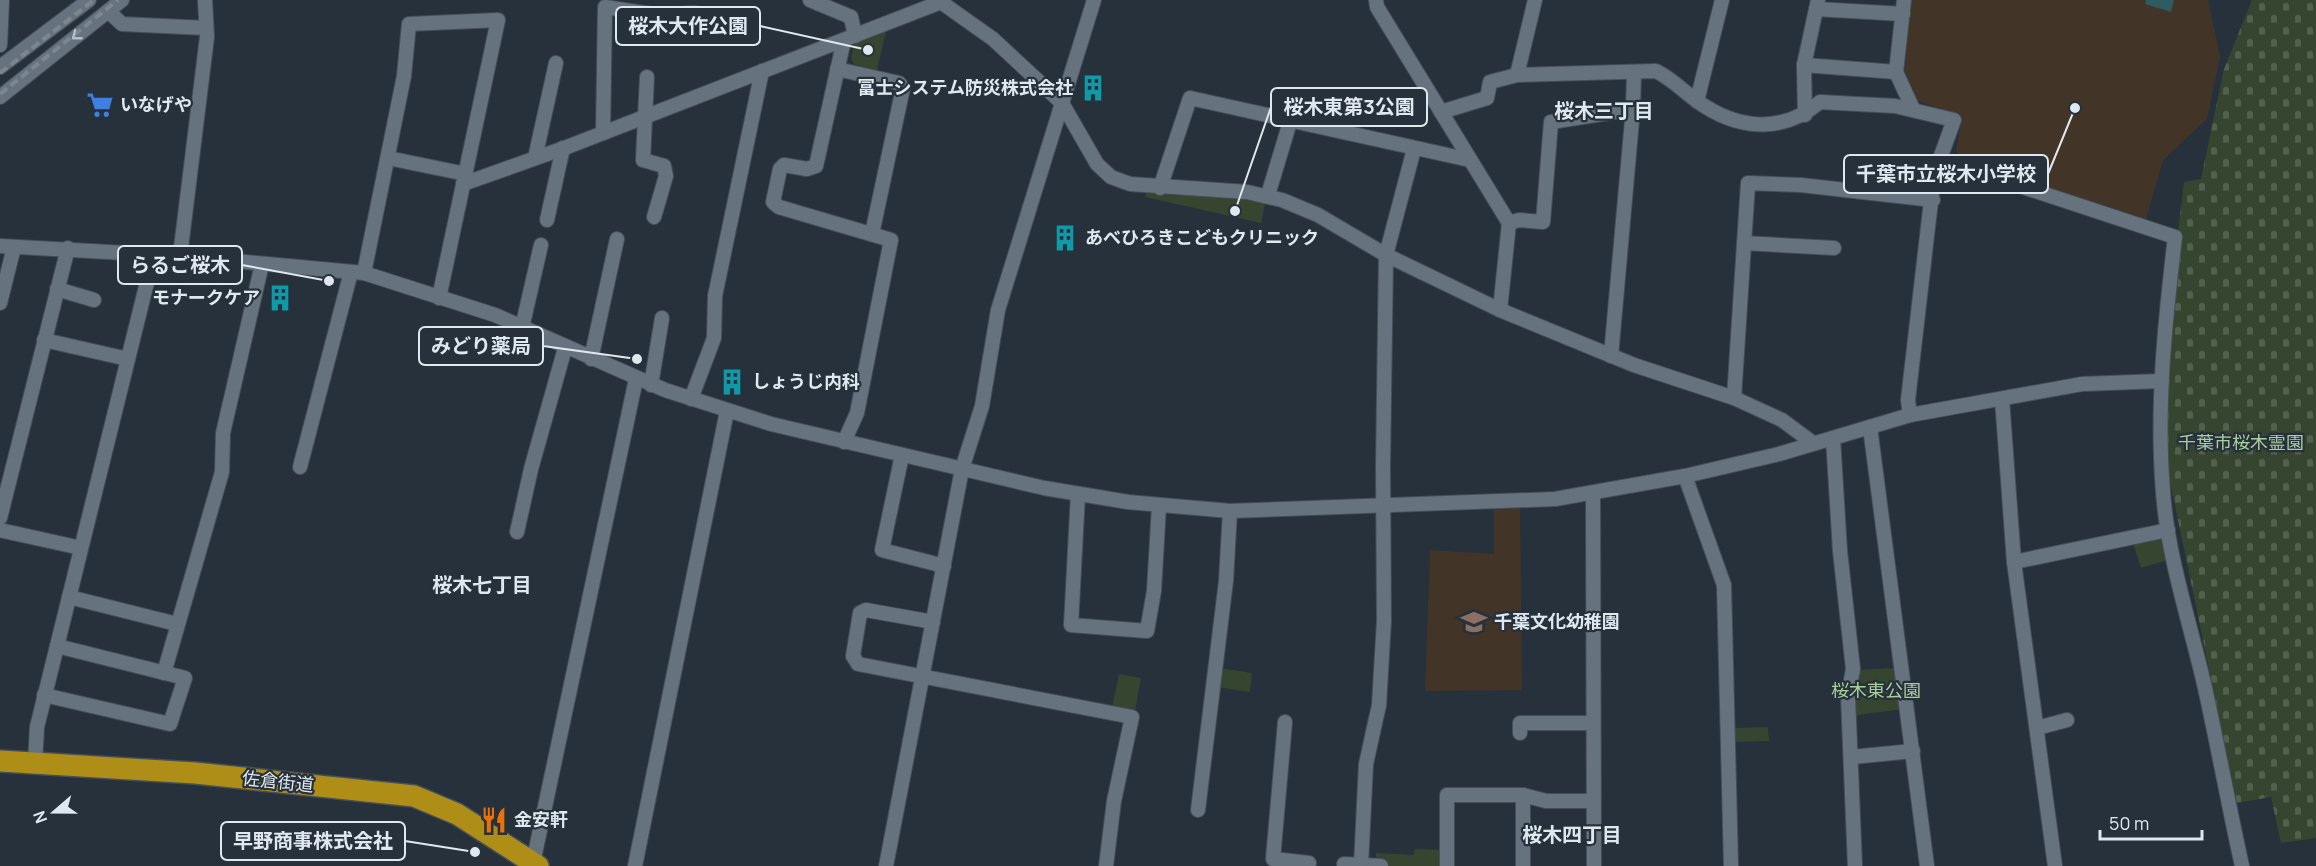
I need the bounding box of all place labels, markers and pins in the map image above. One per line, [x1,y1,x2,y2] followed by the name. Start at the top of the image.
[616,7,760,45] callout: 桜木大作公園
[1078,73,1108,103] building icon: 冨士システム防災株式会社
[858,75,1073,99] place label: 冨士システム防災株式会社
[1271,88,1427,126] callout: 桜木東第3公園
[85,90,115,120] supermarket icon: いなげや
[120,92,192,116] place label: いなげや
[1844,155,2048,193] callout: 千葉市立桜木小学校
[1050,223,1080,253] building icon: あべひろきこどもクリニック
[1085,225,1319,249] place label: あべひろきこどもクリニック
[118,246,242,284] callout: らるご桜木
[265,283,295,313] building icon: モナークケア
[152,285,260,309] place label: モナークケア
[419,327,543,365] callout: みどり薬局
[717,367,747,397] building icon: しょうじ内科
[752,369,860,393] place label: しょうじ内科
[1459,607,1489,637] school or university icon: 千葉文化幼稚園
[1494,609,1620,633] place label: 千葉文化幼稚園
[479,805,509,835] restaurant icon: 金安軒
[514,807,568,831] place label: 金安軒
[221,822,405,860] callout: 早野商事株式会社

